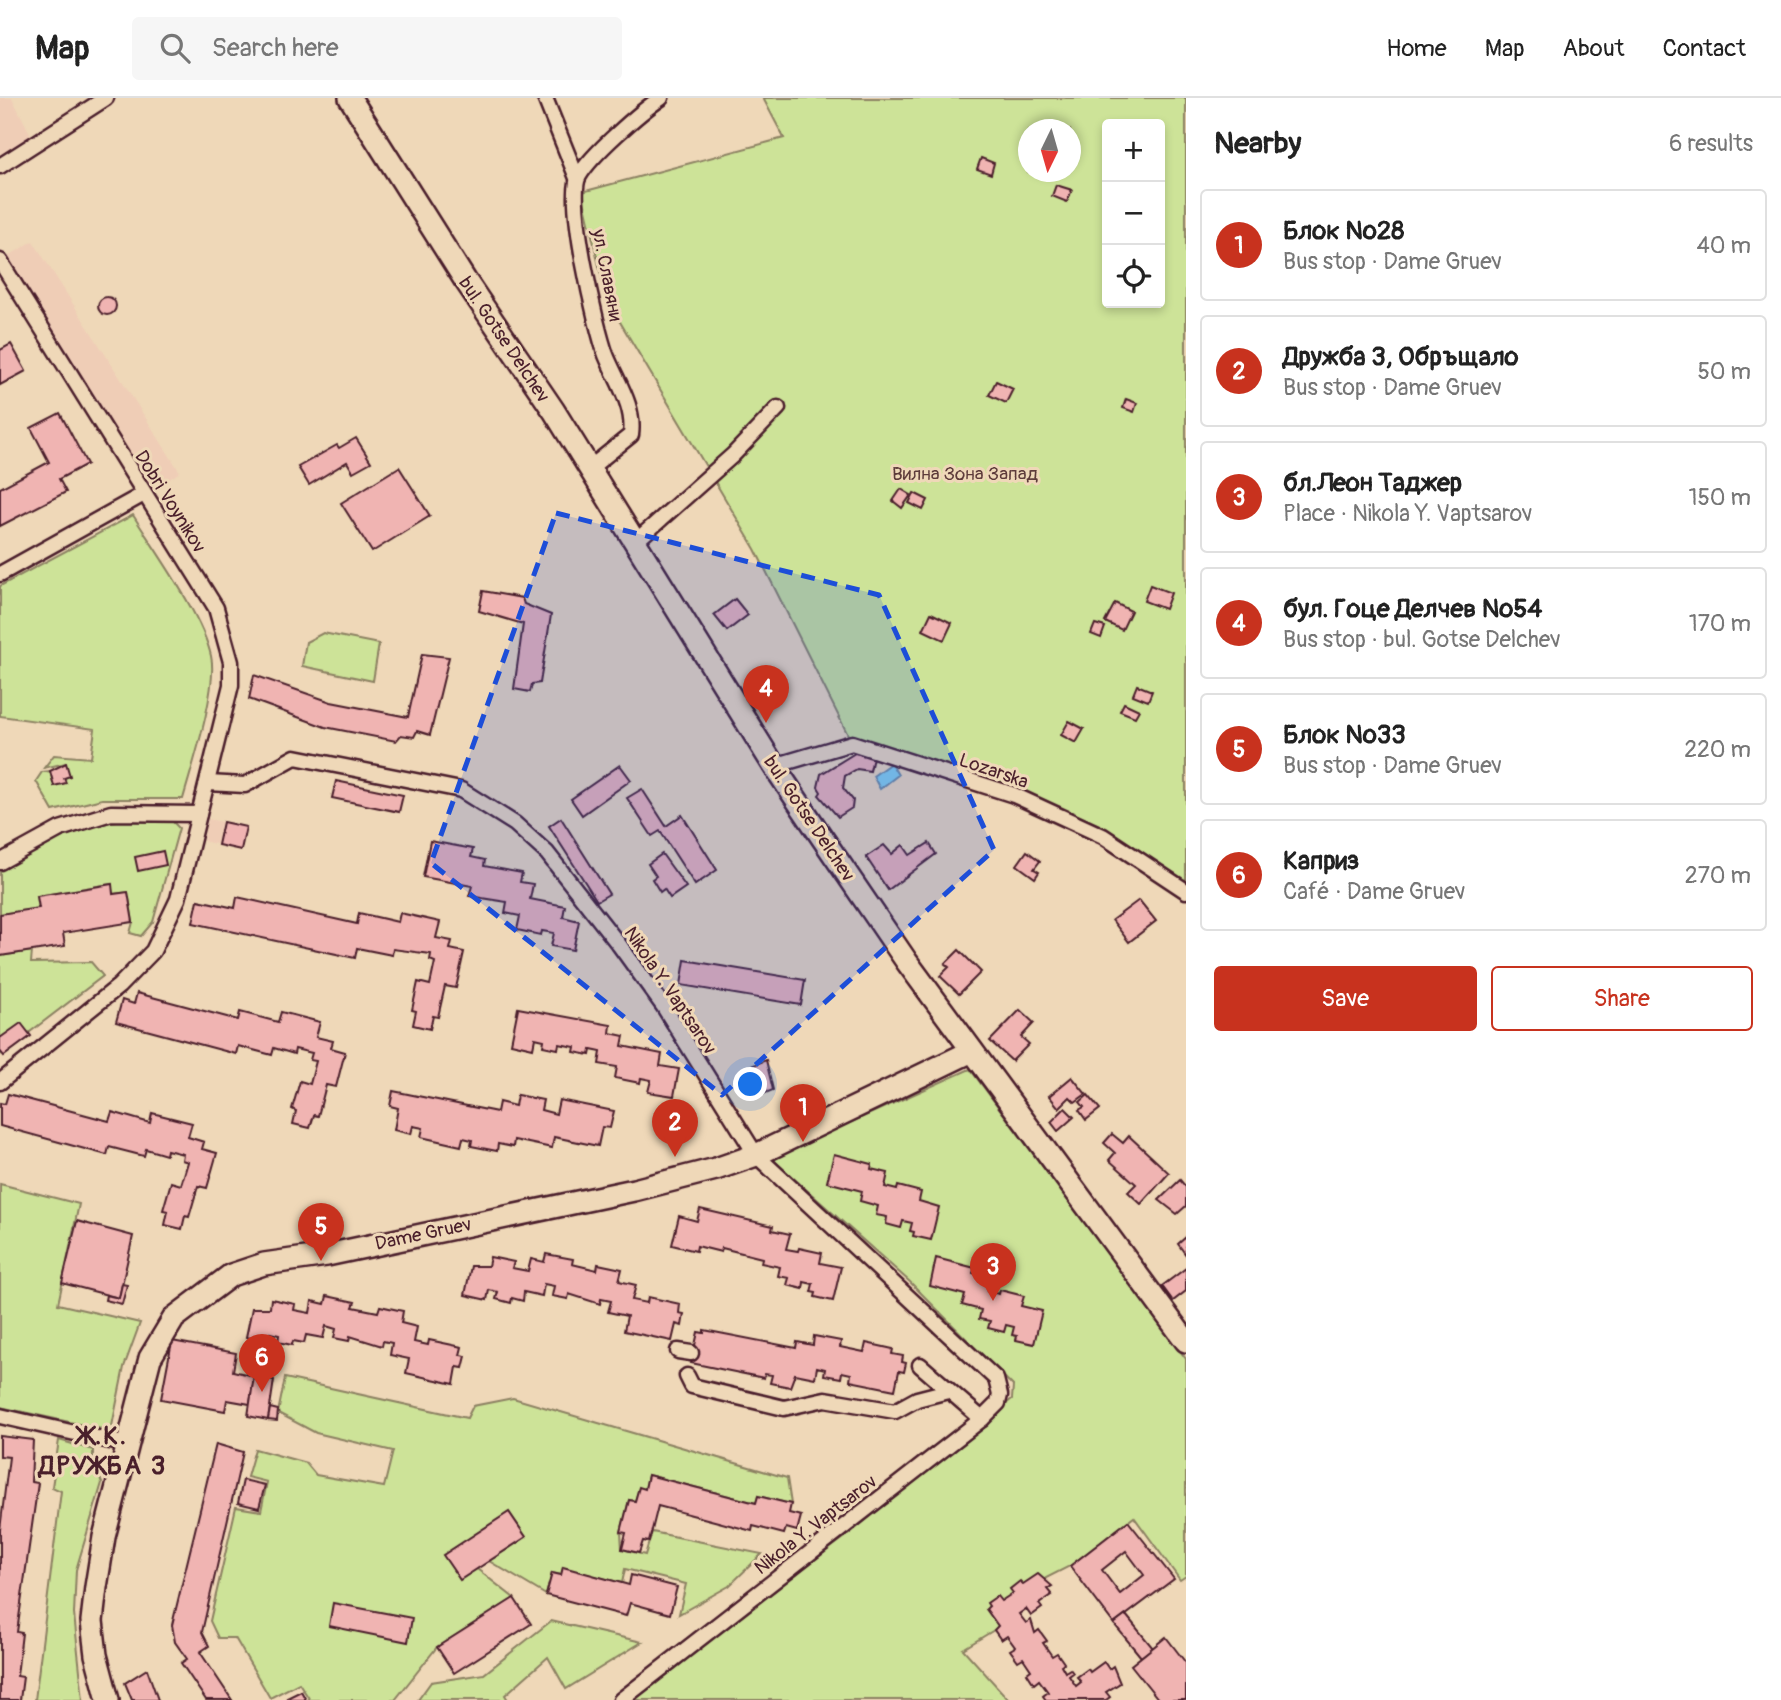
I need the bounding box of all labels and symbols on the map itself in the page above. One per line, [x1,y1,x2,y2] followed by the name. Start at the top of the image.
[1018,119,1081,182] north arrow
[586,226,628,324] street label: ул. Славяни
[453,272,555,407] street label: bul. Gotse Delchev
[129,446,211,557] street label: Dobri Voynikov
[892,462,1039,486] park label: Вилна Зона Запад
[743,665,789,723] pin: 4
[956,748,1032,794] street label: Lozarska
[758,751,860,886] street label: bul. Gotse Delchev
[619,922,722,1059] street label: Nikola Y. Vaptsarov
[733,1067,767,1101] your location
[780,1084,826,1142] pin: 1
[652,1099,698,1157] pin: 2
[298,1203,344,1261] pin: 5
[373,1212,474,1256] street label: Dame Gruev
[970,1243,1016,1301] pin: 3
[239,1334,285,1392] pin: 6
[37,1420,167,1482] district label: Ж.К. ДРУЖБА 3
[750,1470,882,1580] street label: Nikola Y. Vaptsarov

